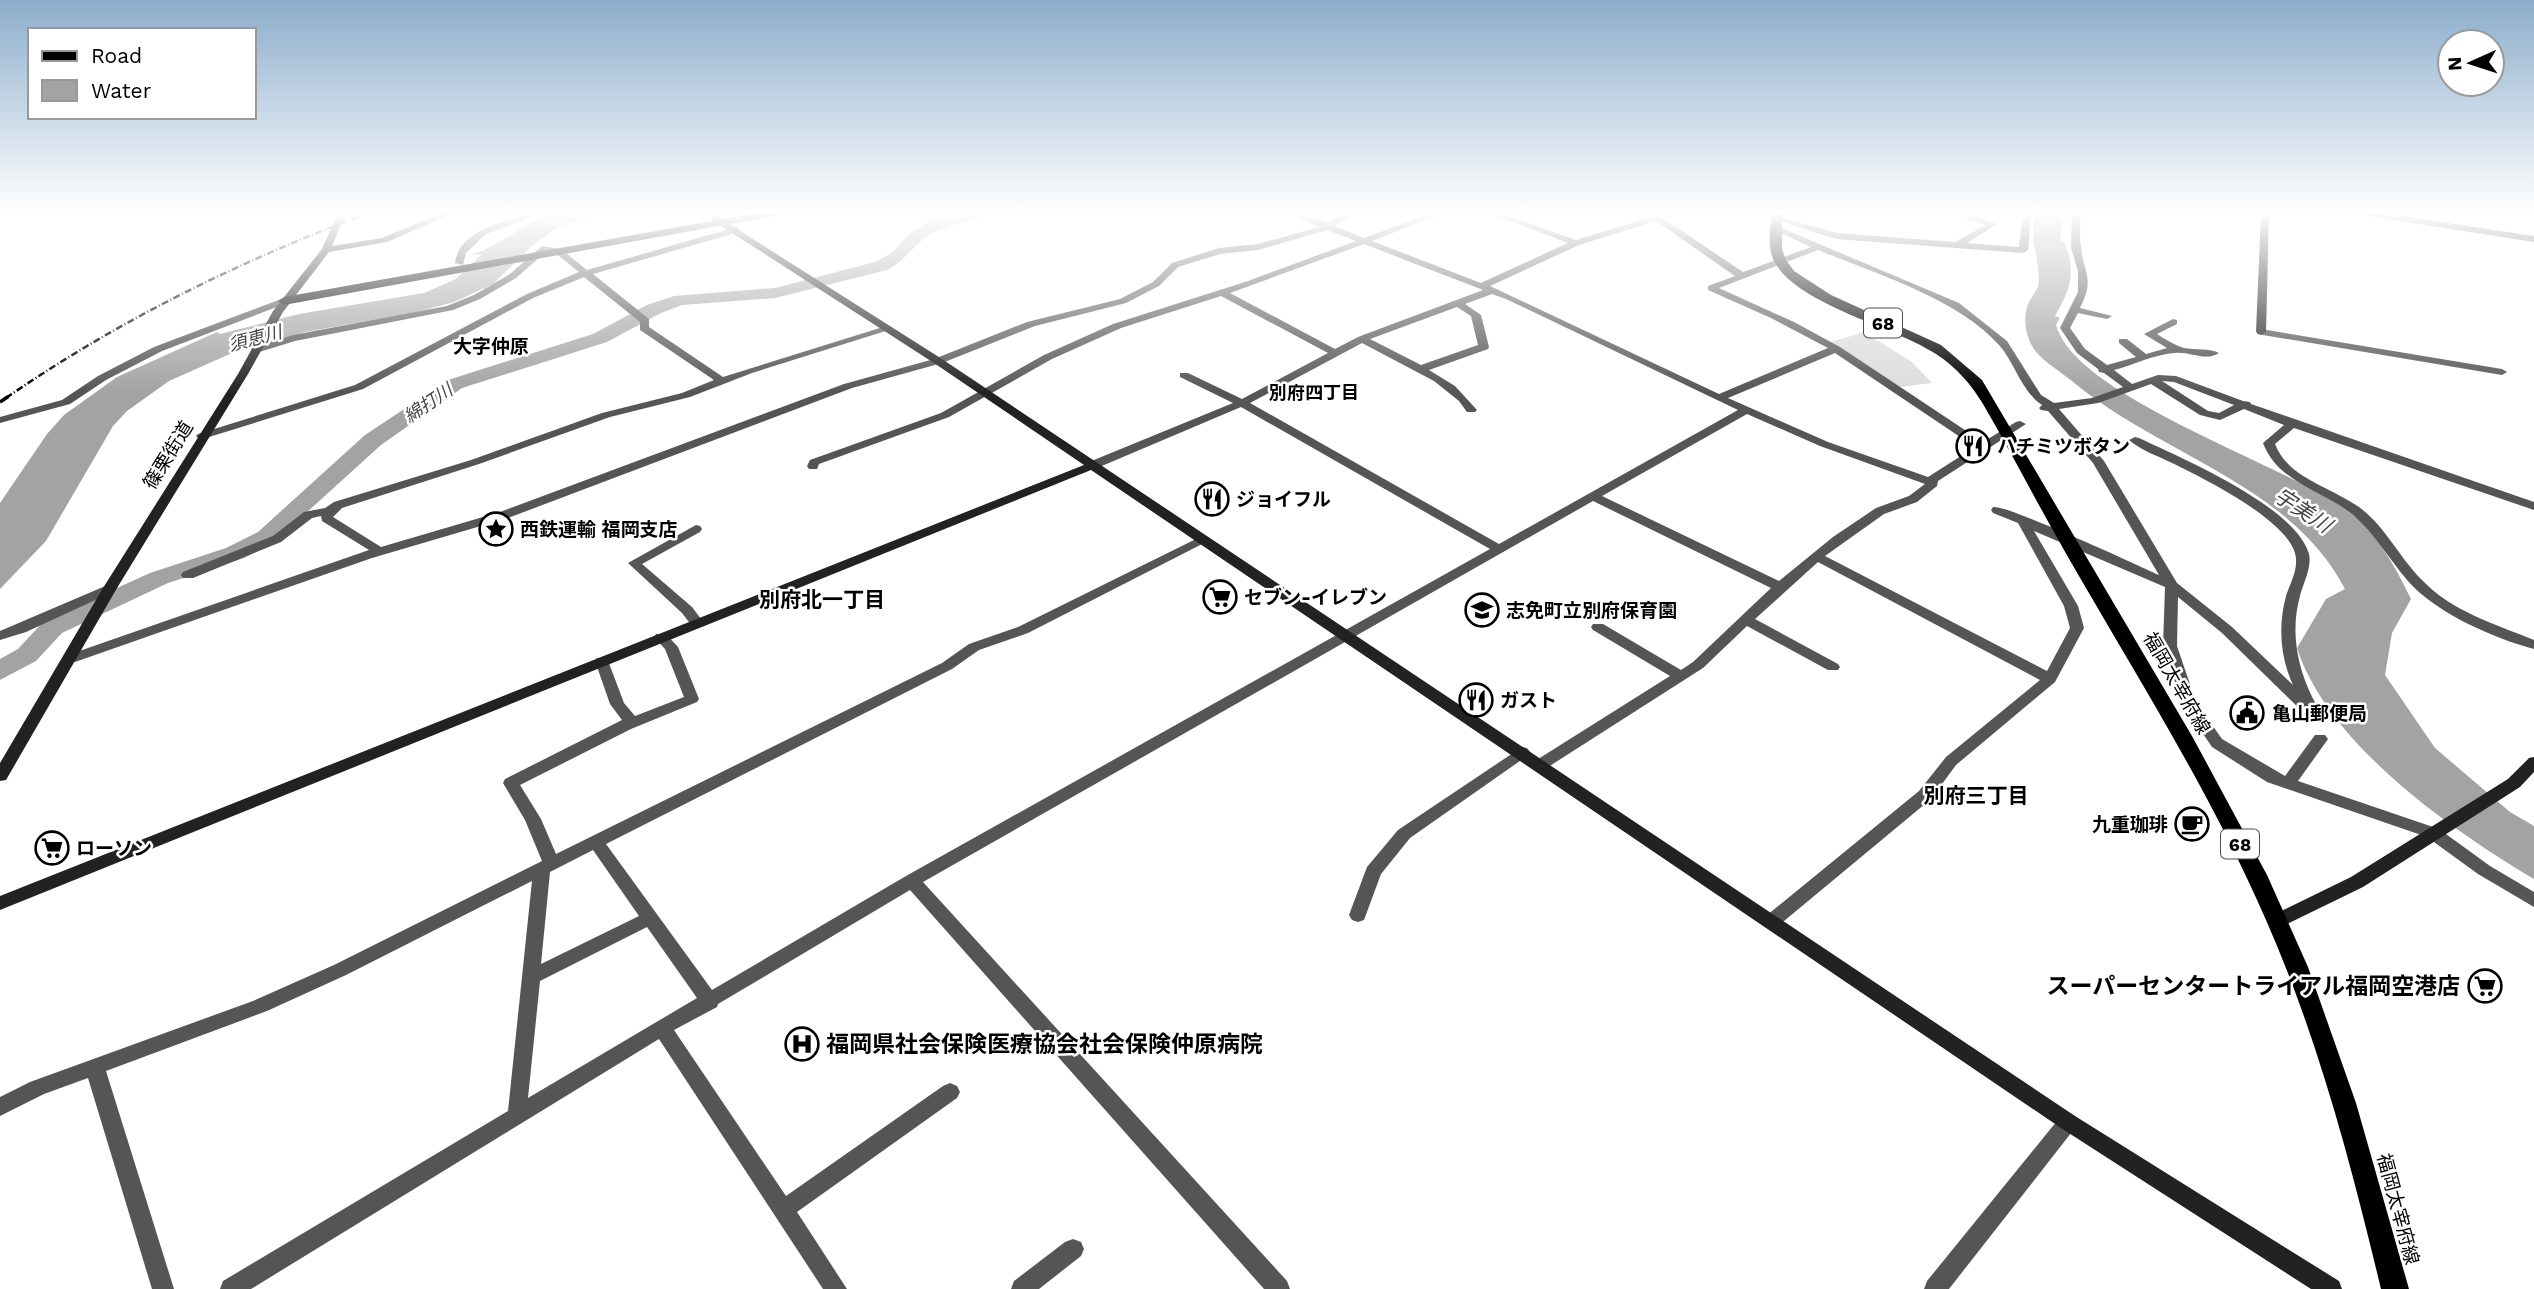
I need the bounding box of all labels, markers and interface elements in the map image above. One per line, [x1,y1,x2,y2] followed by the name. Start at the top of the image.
[28,28,256,119] legend
[2436,28,2506,98] north arrow
[91,43,142,68] text: Road
[2443,56,2466,72] text: N
[91,78,152,103] text: Water
[1864,309,1902,338] road number: 68
[226,320,286,355] water label: 須恵川
[453,335,529,358] district label: 大字仲原
[400,378,458,427] water label: 綿打川
[1269,382,1359,403] district label: 別府四丁目
[138,417,198,493] street label: 篠栗街道
[1954,427,1992,465] restaurant icon: ハチミツボタン
[1997,435,2130,458] place label: ハチミツボタン
[1193,480,1231,518] restaurant icon: ジョイフル
[2270,482,2338,539] water label: 宇美川
[1236,488,1331,511] place label: ジョイフル
[477,510,515,548] place icon: 西鉄運輸 福岡支店
[520,518,677,541] place label: 西鉄運輸 福岡支店
[1201,578,1239,616] supermarket icon: セブン-イレブン
[1244,586,1387,609] place label: セブン-イレブン
[759,587,885,612] district label: 別府北一丁目
[1463,591,1501,629] school or university icon: 志免町立別府保育園
[1506,599,1677,622] place label: 志免町立別府保育園
[2139,628,2215,738] street label: 福岡太宰府線
[1457,681,1495,719] restaurant icon: ガスト
[1500,689,1557,712] place label: ガスト
[2228,694,2266,732] public building icon: 亀山郵便局
[2272,702,2367,725] place label: 亀山郵便局
[1924,783,2029,808] district label: 別府三丁目
[2173,805,2211,843] cafe icon: 九重珈琲
[2092,813,2168,836] place label: 九重珈琲
[33,829,71,867] supermarket icon: ローソン
[2221,830,2259,858] road number: 68
[76,837,152,860] place label: ローソン
[2466,967,2504,1005] supermarket icon: スーパーセンタートライアル福岡空港店
[2046,973,2460,1000] place label: スーパーセンタートライアル福岡空港店
[783,1025,821,1063] hospital icon: 福岡県社会保険医療協会社会保険仲原病院
[826,1031,1263,1058] place label: 福岡県社会保険医療協会社会保険仲原病院
[2372,1151,2424,1267] street label: 福岡太宰府線

